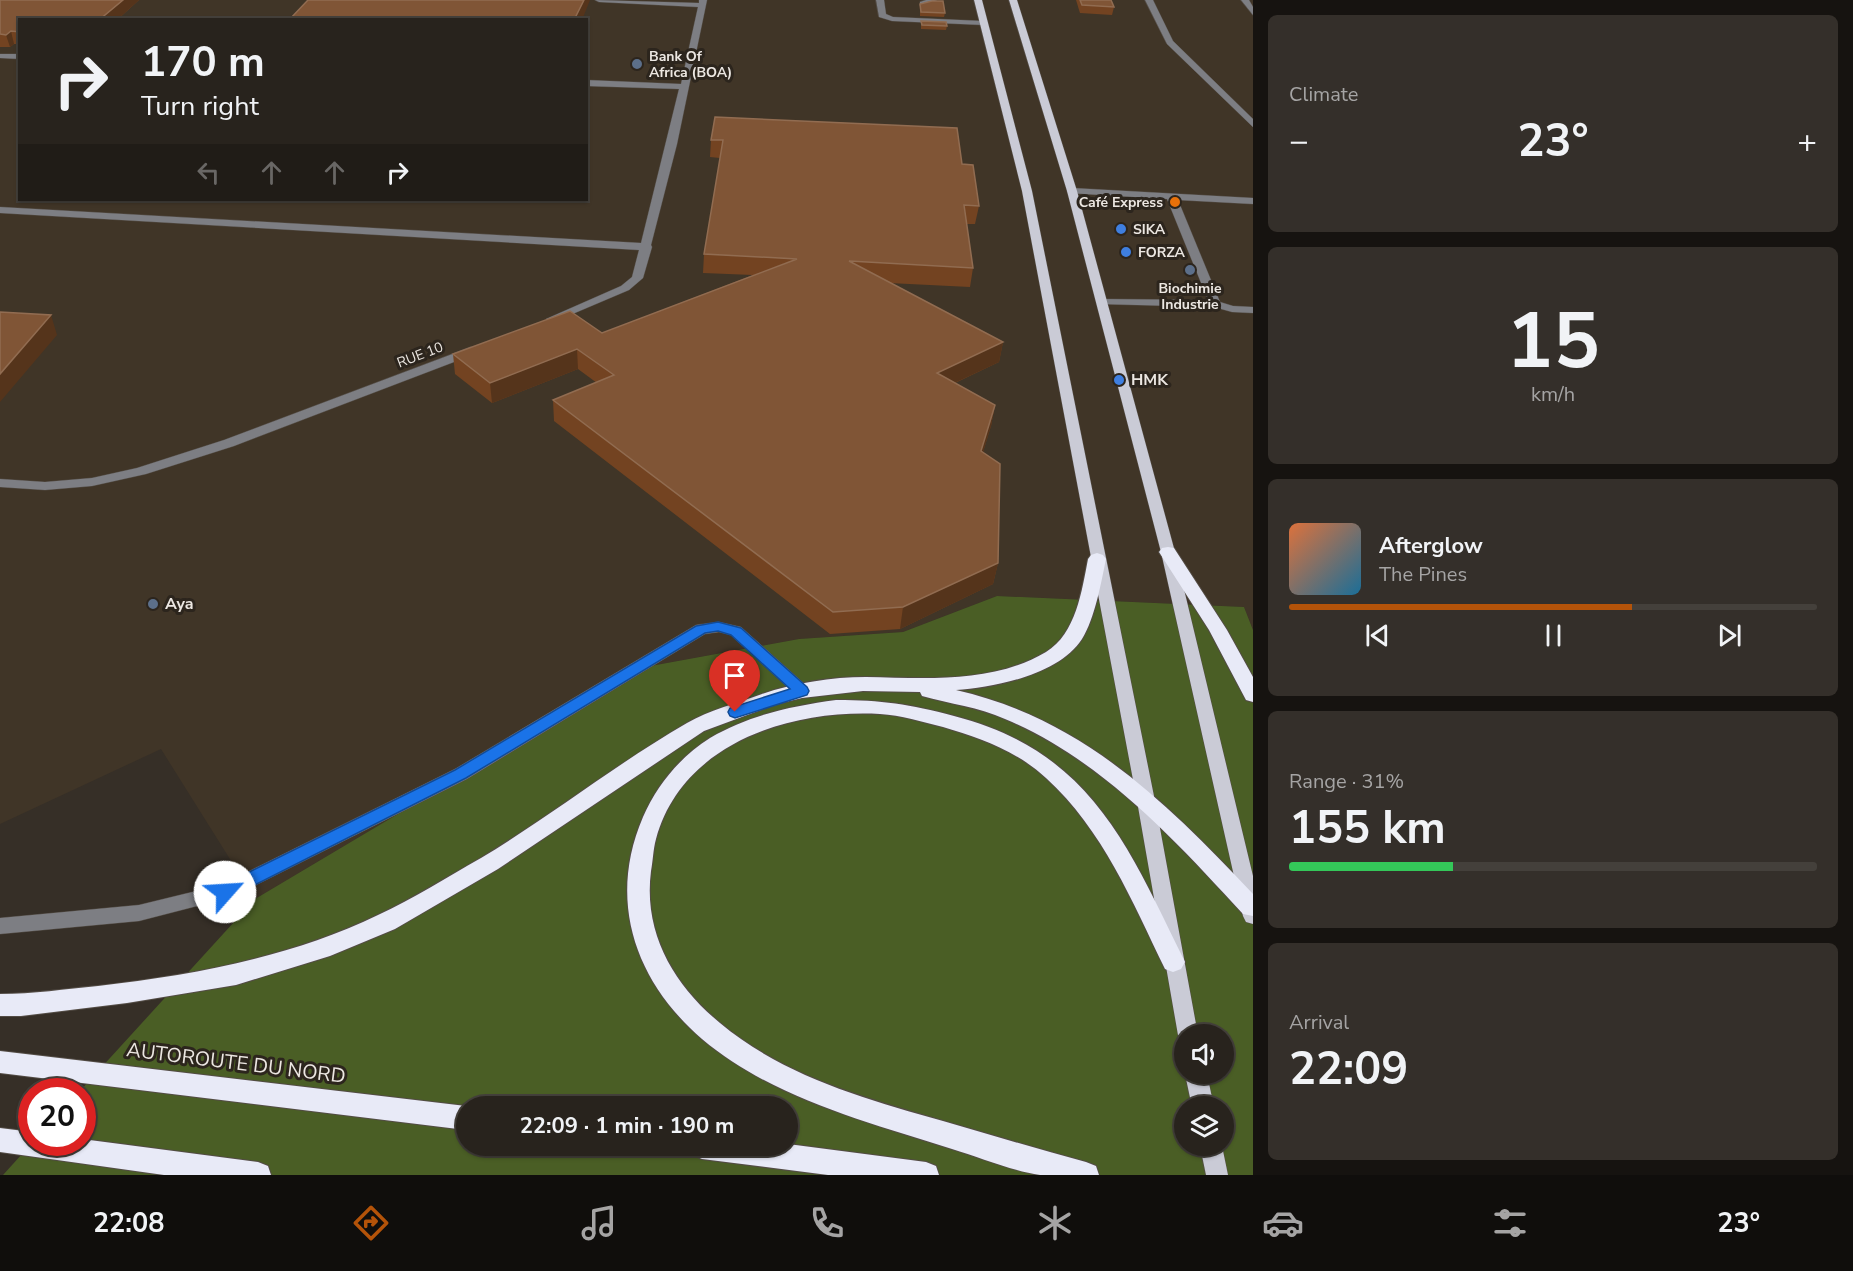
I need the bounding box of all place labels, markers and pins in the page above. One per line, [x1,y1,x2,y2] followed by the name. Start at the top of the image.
[649,47,732,82] place label: Bank Of Africa (BOA)
[630,57,644,71] marker: Bank Of Africa (BOA)
[1079,193,1163,212] place label: Café Express
[1168,195,1182,209] marker: Café Express
[1133,220,1166,239] place label: SIKA
[1114,222,1128,236] marker: SIKA
[1138,243,1186,262] place label: FORZA
[1119,245,1133,259] marker: FORZA
[1183,263,1197,277] marker: Biochimie Industrie
[1158,279,1222,314] place label: Biochimie Industrie
[1131,369,1169,391] place label: HMK
[1112,373,1126,387] marker: HMK
[165,593,193,615] place label: Aya
[146,597,160,611] marker: Aya
[709,650,760,712] pin

